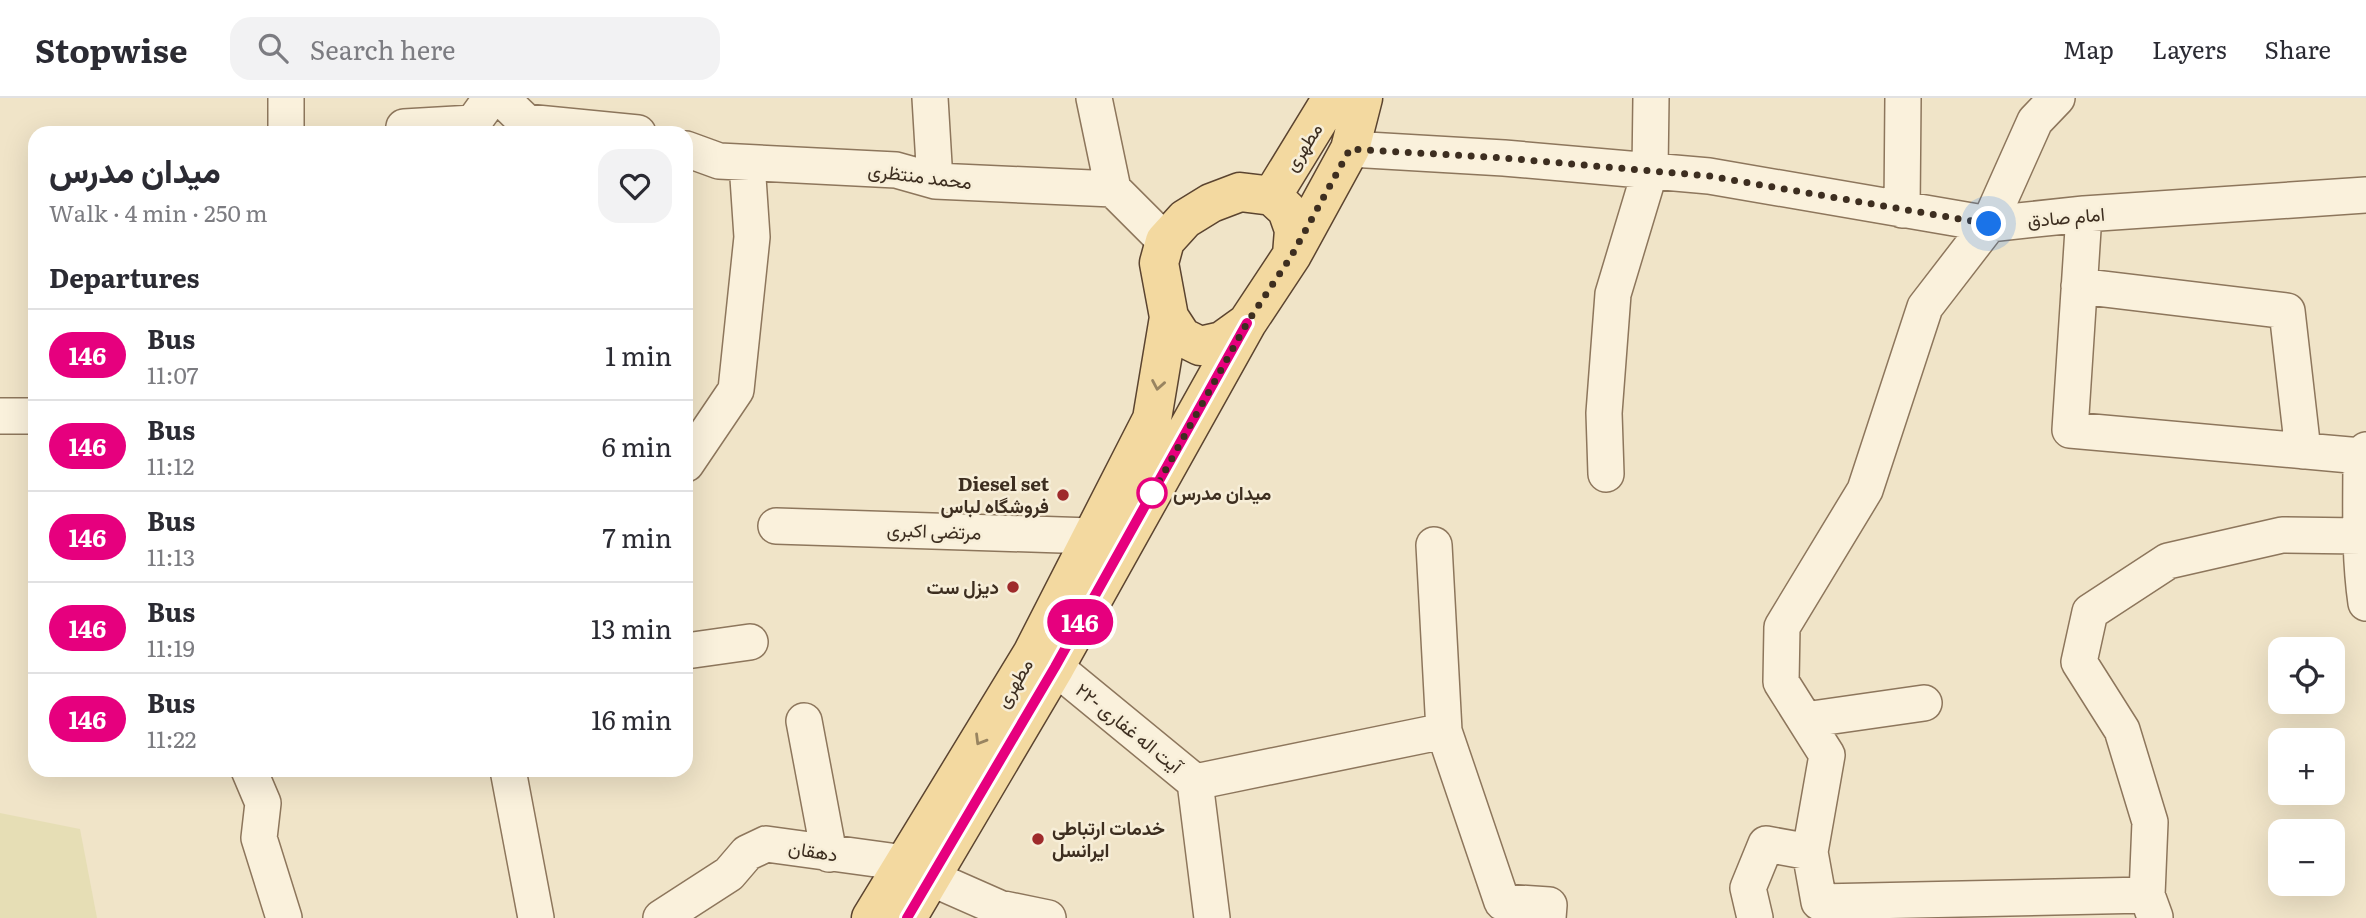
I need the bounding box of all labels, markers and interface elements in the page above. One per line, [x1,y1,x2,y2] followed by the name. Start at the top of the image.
[230,17,720,80] search box
[35,24,188,73] text: Stopwise
[254,29,292,67] icon: search
[310,29,456,68] text: Search here
[2063,31,2114,66] text: Map
[2152,31,2226,66] text: Layers
[2264,31,2331,66] text: Share
[1276,117,1328,176] street label: مطهری
[49,144,221,193] text: میدان مدرس
[598,149,672,223] button: heart
[866,155,974,195] street label: محمد منتظری
[49,195,268,229] text: Walk · 4 min · 250 m
[2026,199,2106,233] street label: امام صادق
[1971,206,2006,241] your location
[49,257,200,296] text: Departures
[147,318,195,357] text: Bus
[605,335,672,374] text: 1 min
[69,337,106,372] text: 146
[147,357,198,391] text: 11:07
[1151,379,1166,391] one-way arrow
[147,409,195,448] text: Bus
[602,426,672,465] text: 6 min
[69,428,106,463] text: 146
[147,448,194,482] text: 11:12
[941,469,1050,519] place label: Diesel set فروشگاه لباس
[1137,478,1167,508] marker: میدان مدرس
[1173,478,1271,506] place label: میدان مدرس
[1055,487,1071,503] marker: Diesel set فروشگاه لباس
[147,500,195,539] text: Bus
[886,514,982,546] street label: مرتضی اکبری
[603,517,672,556] text: 7 min
[69,519,106,554] text: 146
[147,539,195,573] text: 11:13
[926,572,999,600] place label: دیزل ست
[1005,579,1021,595] marker: دیزل ست
[147,591,195,630] text: Bus
[1040,599,1120,645] line badge: 146
[1061,604,1099,639] text: 146
[591,608,672,647] text: 13 min
[69,610,106,645] text: 146
[147,630,195,664] text: 11:19
[2268,637,2345,896] map controls
[2268,637,2345,714] button: locate
[987,652,1039,712] street label: مطهری
[1070,675,1190,780] street label: ۲۲- آیت اله غفاری
[147,682,195,721] text: Bus
[591,699,672,738] text: 16 min
[69,701,106,736] text: 146
[147,721,196,755] text: 11:22
[2268,728,2345,805] button: +
[975,732,988,745] one-way arrow
[1052,813,1165,863] place label: خدمات ارتباطی ایرانسل
[2268,819,2345,896] button: −
[1030,831,1046,847] marker: خدمات ارتباطی ایرانسل
[786,832,840,868] street label: دهقان

